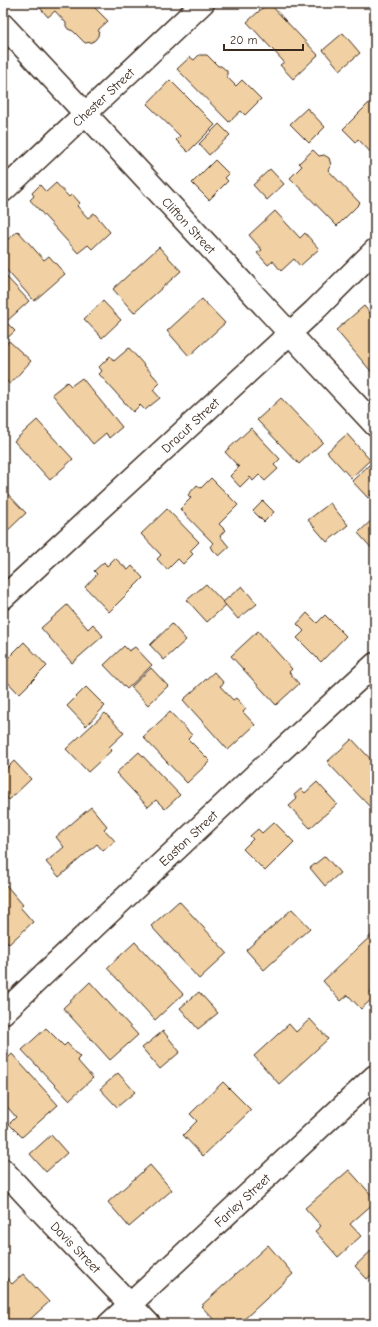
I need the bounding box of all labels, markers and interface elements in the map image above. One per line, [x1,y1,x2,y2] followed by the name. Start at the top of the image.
[224,26,303,52] scale bar
[230,33,258,47] text: 20 m
[69,64,138,130] street label: Chester Street
[159,194,219,258] street label: Clifton Street
[158,394,223,456] street label: Dracut Street
[156,807,222,869] street label: Easton Street
[211,1170,274,1230] street label: Farley Street
[47,1219,105,1277] street label: Davis Street

